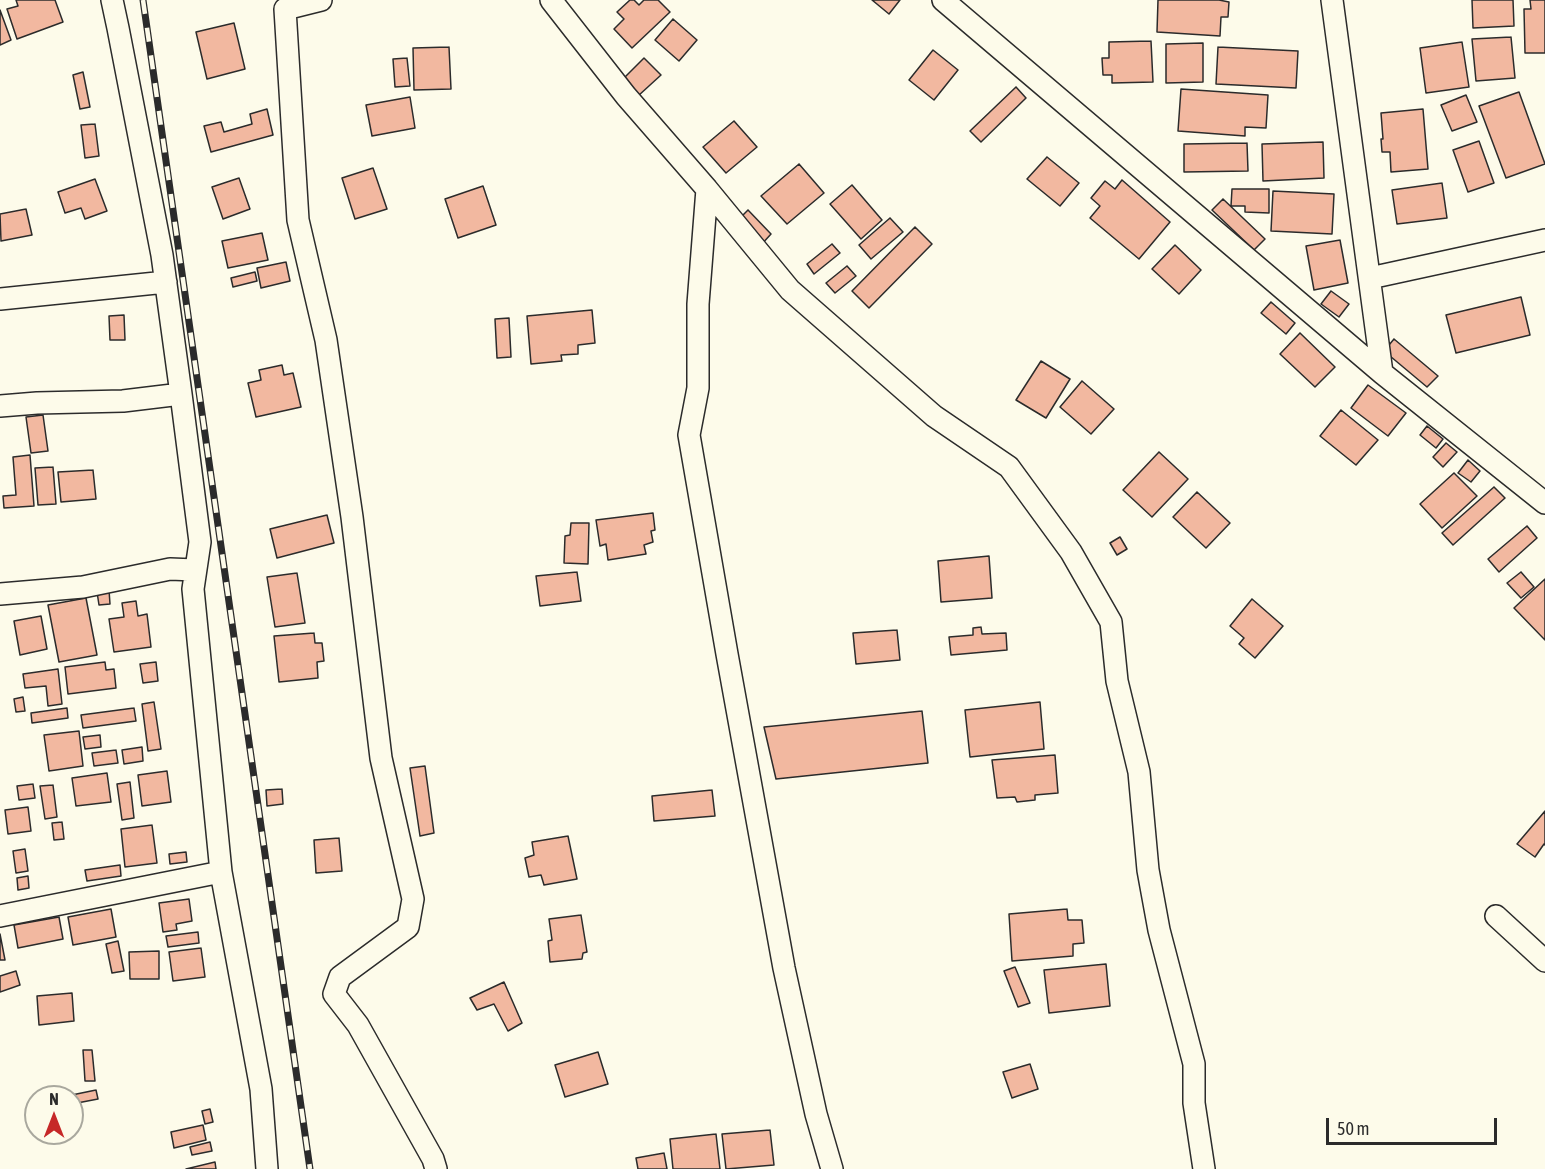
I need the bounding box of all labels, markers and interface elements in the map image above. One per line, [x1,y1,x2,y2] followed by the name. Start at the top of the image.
[24,1085,84,1145] north arrow
[49,1090,59,1108] text: N
[1329,1106,1500,1144] scale bar
[1337,1118,1369,1139] text: 50 m

